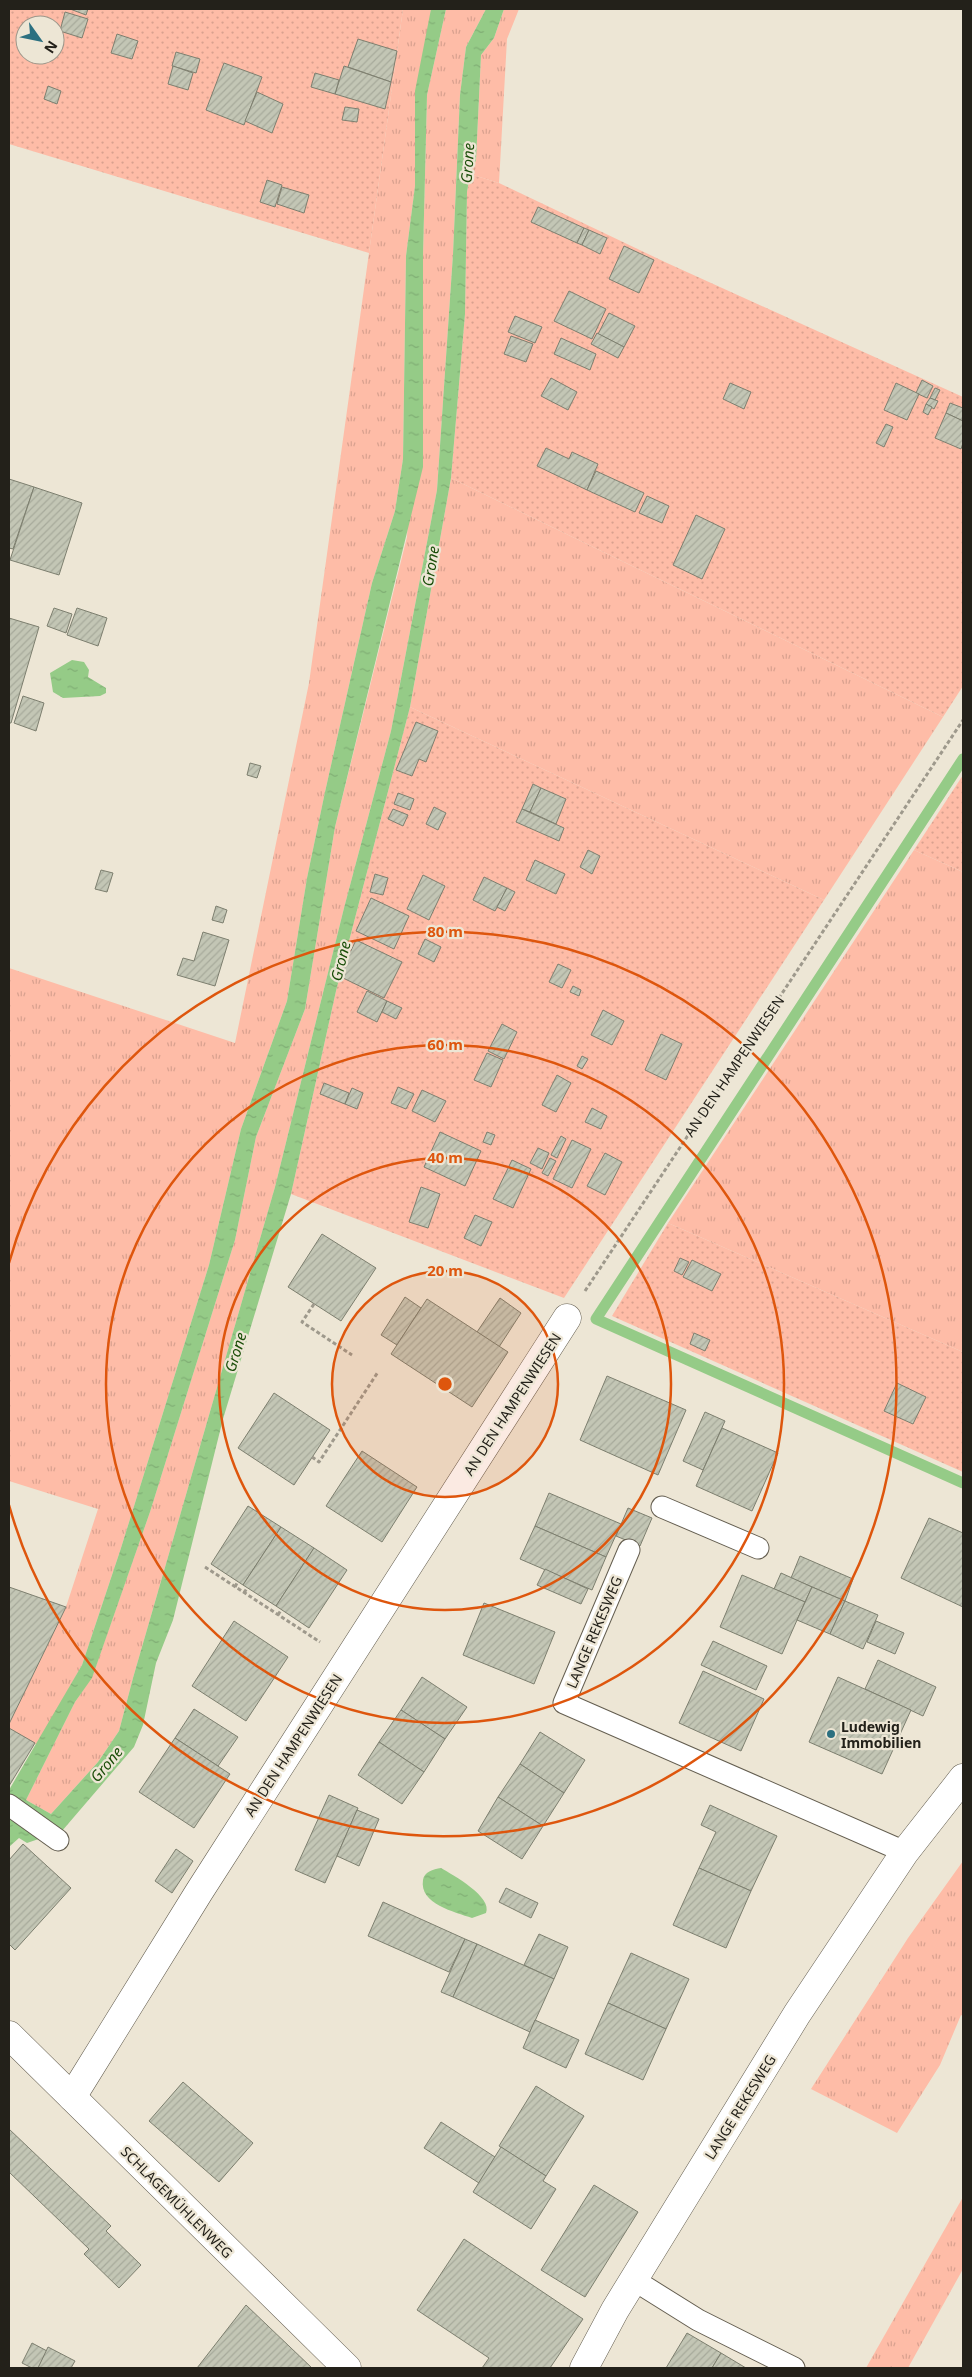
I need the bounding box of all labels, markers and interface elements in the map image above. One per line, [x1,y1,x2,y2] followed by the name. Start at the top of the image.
[15,15,65,65] north arrow
[40,37,62,57] text: N
[456,142,478,184] water label: Grone
[417,544,443,588] water label: Grone
[427,921,463,941] text: 80 m
[325,938,355,983] water label: Grone
[680,992,788,1140] street label: AN DEN HAMPENWIESEN
[427,1034,463,1054] text: 60 m
[427,1147,463,1167] text: 40 m
[427,1260,463,1280] text: 20 m
[220,1329,251,1374] water label: Grone
[459,1329,565,1479] street label: AN DEN HAMPENWIESEN
[436,1375,454,1393] centre of rings
[562,1573,626,1691] street label: LANGE REKESWEG
[240,1670,346,1820] street label: AN DEN HAMPENWIESEN
[841,1717,921,1752] place label: Ludewig Immobilien
[825,1728,837,1740] marker: Ludewig Immobilien
[85,1742,127,1786] water label: Grone
[700,2051,780,2163] street label: LANGE REKESWEG
[117,2142,237,2262] street label: SCHLAGEMÜHLENWEG

